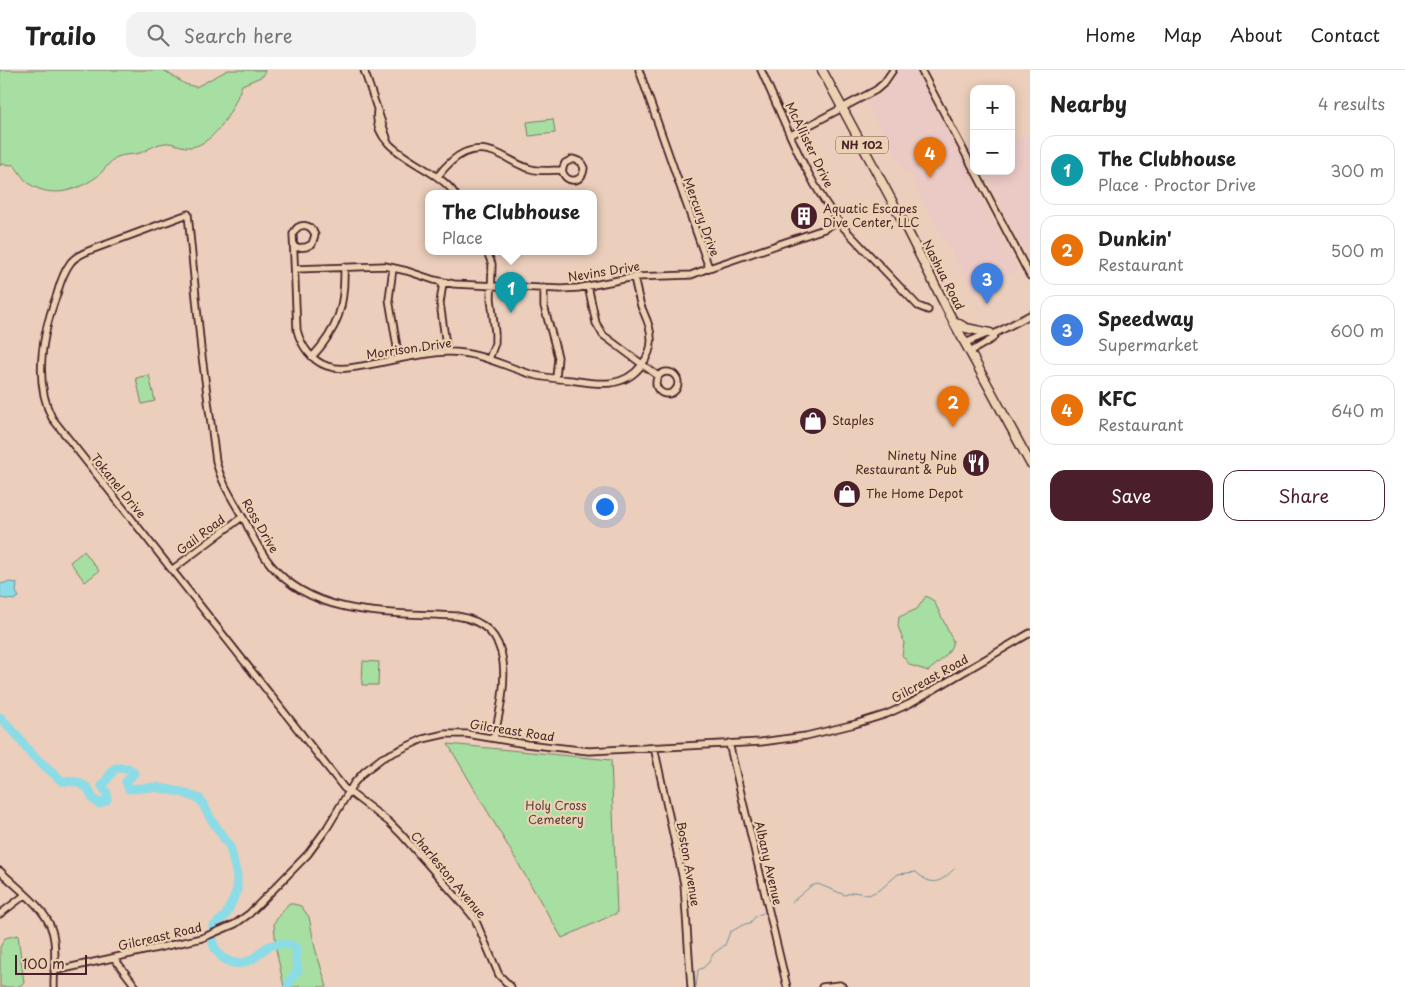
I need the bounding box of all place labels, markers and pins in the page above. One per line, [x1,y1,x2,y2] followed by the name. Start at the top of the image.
[914,137,946,178] pin: 4
[823,199,920,231] place label: Aquatic Escapes Dive Center, LLC
[789,201,819,231] building icon: Aquatic Escapes Dive Center, LLC
[971,263,1003,304] pin: 3
[495,272,527,313] pin: 1
[937,386,969,427] pin: 2
[798,406,828,436] shop icon: Staples
[832,411,875,429] place label: Staples
[855,446,957,478] place label: Ninety Nine Restaurant & Pub
[961,448,991,478] restaurant icon: Ninety Nine Restaurant & Pub
[832,479,862,509] shop icon: The Home Depot
[866,484,963,502] place label: The Home Depot

